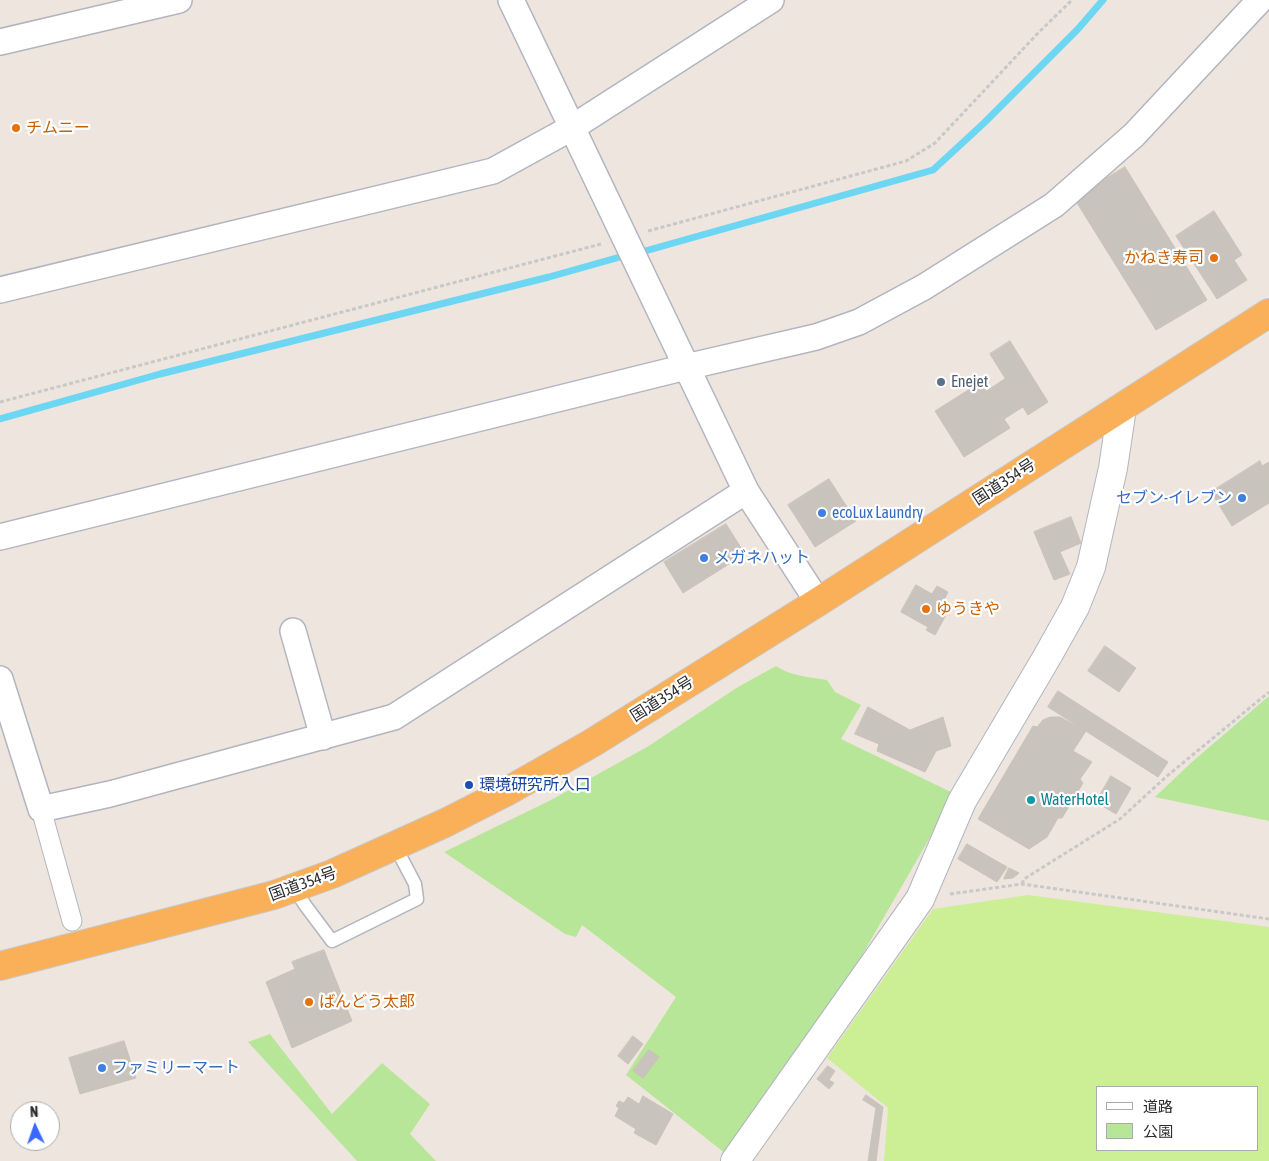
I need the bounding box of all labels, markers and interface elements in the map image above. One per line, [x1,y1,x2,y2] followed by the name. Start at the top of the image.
[26,118,90,138] place label: チムニー
[10,122,22,134] marker: チムニー
[1124,248,1204,268] place label: かねき寿司
[1208,252,1220,264] marker: かねき寿司
[951,372,988,392] place label: Enejet
[935,376,947,388] marker: Enejet
[969,455,1039,509] street label: 国道354号
[1116,488,1232,508] place label: セブン-イレブン
[1236,492,1248,504] marker: セブン-イレブン
[832,503,923,523] place label: ecoLux Laundry
[816,507,828,519] marker: ecoLux Laundry
[714,548,810,568] place label: メガネハット
[698,552,710,564] marker: メガネハット
[936,599,1000,619] place label: ゆうきや
[920,603,932,615] marker: ゆうきや
[627,672,697,726] street label: 国道354号
[479,775,591,795] place label: 環境研究所入口
[463,779,475,791] marker: 環境研究所入口
[1041,790,1109,810] place label: WaterHotel
[1025,794,1037,806] marker: WaterHotel
[267,863,339,905] street label: 国道354号
[319,992,415,1012] place label: ばんどう太郎
[303,996,315,1008] marker: ばんどう太郎
[112,1058,240,1078] place label: ファミリーマート
[96,1062,108,1074] marker: ファミリーマート
[1096,1086,1259,1151] legend
[1143,1098,1173,1115] text: 道路
[10,1101,60,1151] north arrow
[30,1104,39,1120] text: N
[1143,1123,1173,1140] text: 公園

